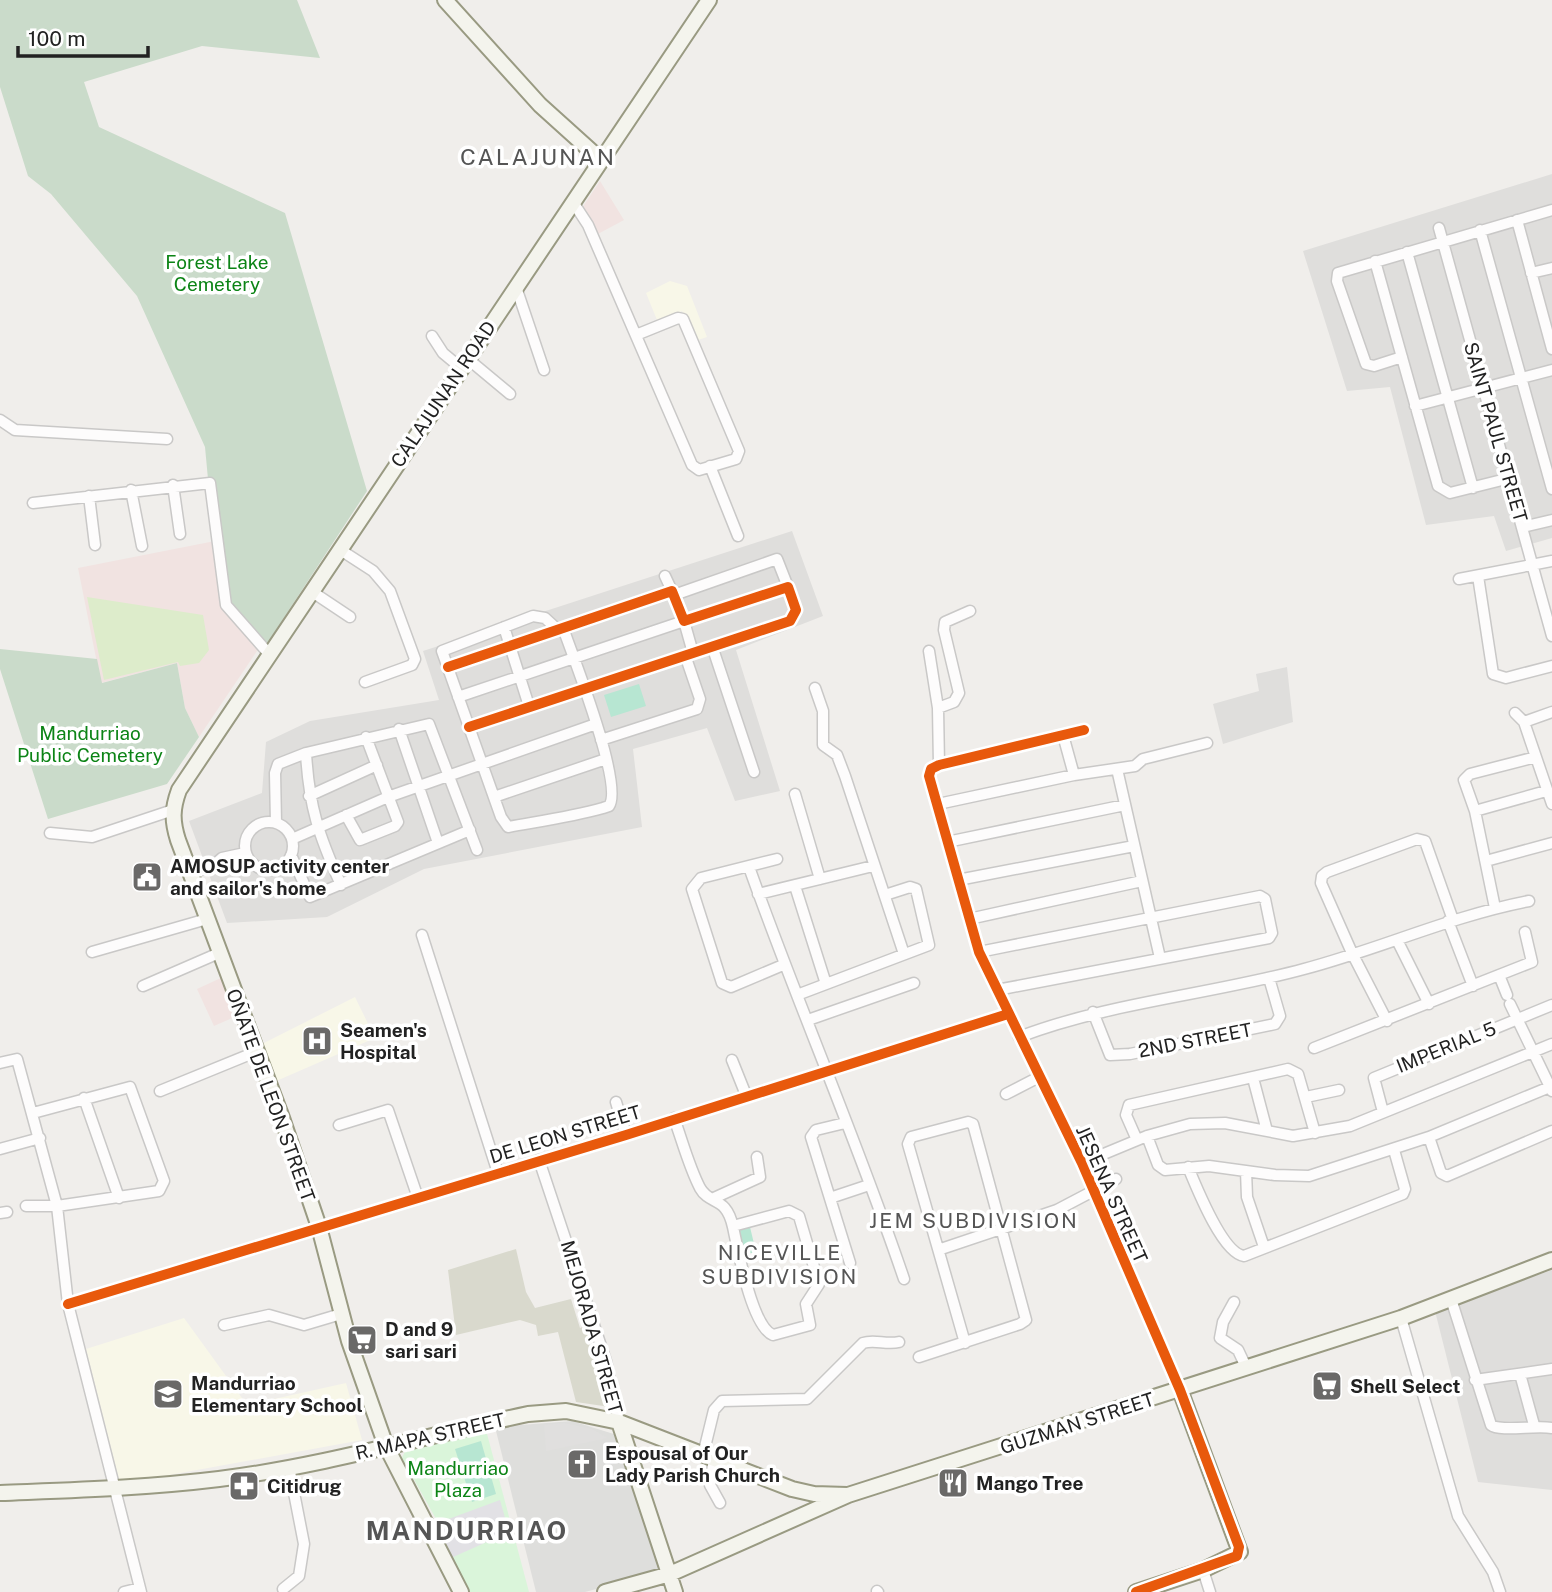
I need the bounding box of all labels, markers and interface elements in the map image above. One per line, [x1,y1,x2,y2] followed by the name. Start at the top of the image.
[18,14,147,58] scale bar
[28,26,85,51] text: 100 m
[460,143,616,170] district label: CALAJUNAN
[165,251,269,295] park label: Forest Lake Cemetery
[386,317,500,471] street label: CALAJUNAN ROAD
[1460,340,1532,524] street label: SAINT PAUL STREET
[17,722,163,766] park label: Mandurriao Public Cemetery
[170,855,390,899] place label: AMOSUP activity center and sailor's home
[130,860,164,894] public building icon: AMOSUP activity center and sailor's home
[222,986,320,1204] street label: OÑATE DE LEON STREET
[1393,1017,1499,1077] street label: IMPERIAL 5
[1136,1018,1254,1062] street label: 2ND STREET
[340,1019,427,1063] place label: Seamen's Hospital
[300,1024,334,1058] hospital icon: Seamen's Hospital
[487,1101,643,1167] street label: DE LEON STREET
[1072,1122,1152,1266] street label: JESENA STREET
[869,1208,1079,1233] district label: JEM SUBDIVISION
[557,1238,627,1416] street label: MEJORADA STREET
[702,1240,858,1289] district label: NICEVILLE SUBDIVISION
[385,1318,457,1362] place label: D and 9 sari sari
[345,1323,379,1357] supermarket icon: D and 9 sari sari
[1310,1369,1344,1403] supermarket icon: Shell Select
[191,1372,363,1416] place label: Mandurriao Elementary School
[1350,1375,1461,1397] place label: Shell Select
[151,1377,185,1411] school or university icon: Mandurriao Elementary School
[997,1388,1157,1458] street label: GUZMAN STREET
[353,1408,507,1464] street label: R. MAPA STREET
[605,1442,780,1486] place label: Espousal of Our Lady Parish Church
[565,1447,599,1481] church icon: Espousal of Our Lady Parish Church
[407,1457,509,1501] park label: Mandurriao Plaza
[936,1466,970,1500] restaurant icon: Mango Tree
[227,1469,261,1503] pharmacy icon: Citidrug
[976,1472,1083,1494] place label: Mango Tree
[267,1475,341,1497] place label: Citidrug
[366,1515,568,1546] district label: MANDURRIAO

